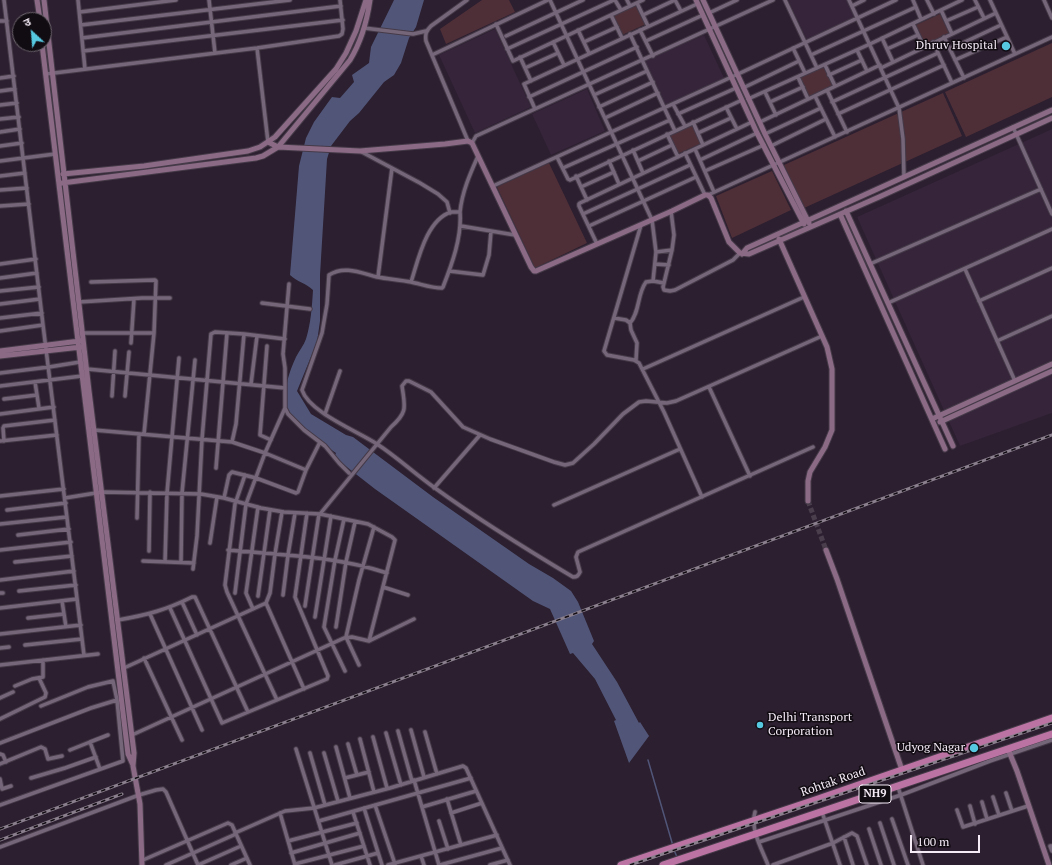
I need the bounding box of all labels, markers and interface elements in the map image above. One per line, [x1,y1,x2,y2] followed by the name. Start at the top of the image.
[12,12,52,52] north arrow
[21,14,33,30] text: उ
[916,39,997,53] place label: Dhruv Hospital
[1000,40,1012,52] marker: Dhruv Hospital
[768,711,852,739] place label: Delhi Transport Corporation
[755,720,765,730] marker: Delhi Transport Corporation
[897,741,965,755] place label: Udyog Nagar
[968,742,980,754] marker: Udyog Nagar
[799,764,867,800] street label: Rohtak Road
[859,785,891,803] road number: NH9
[912,827,982,853] scale bar
[917,834,949,849] text: 100 m

